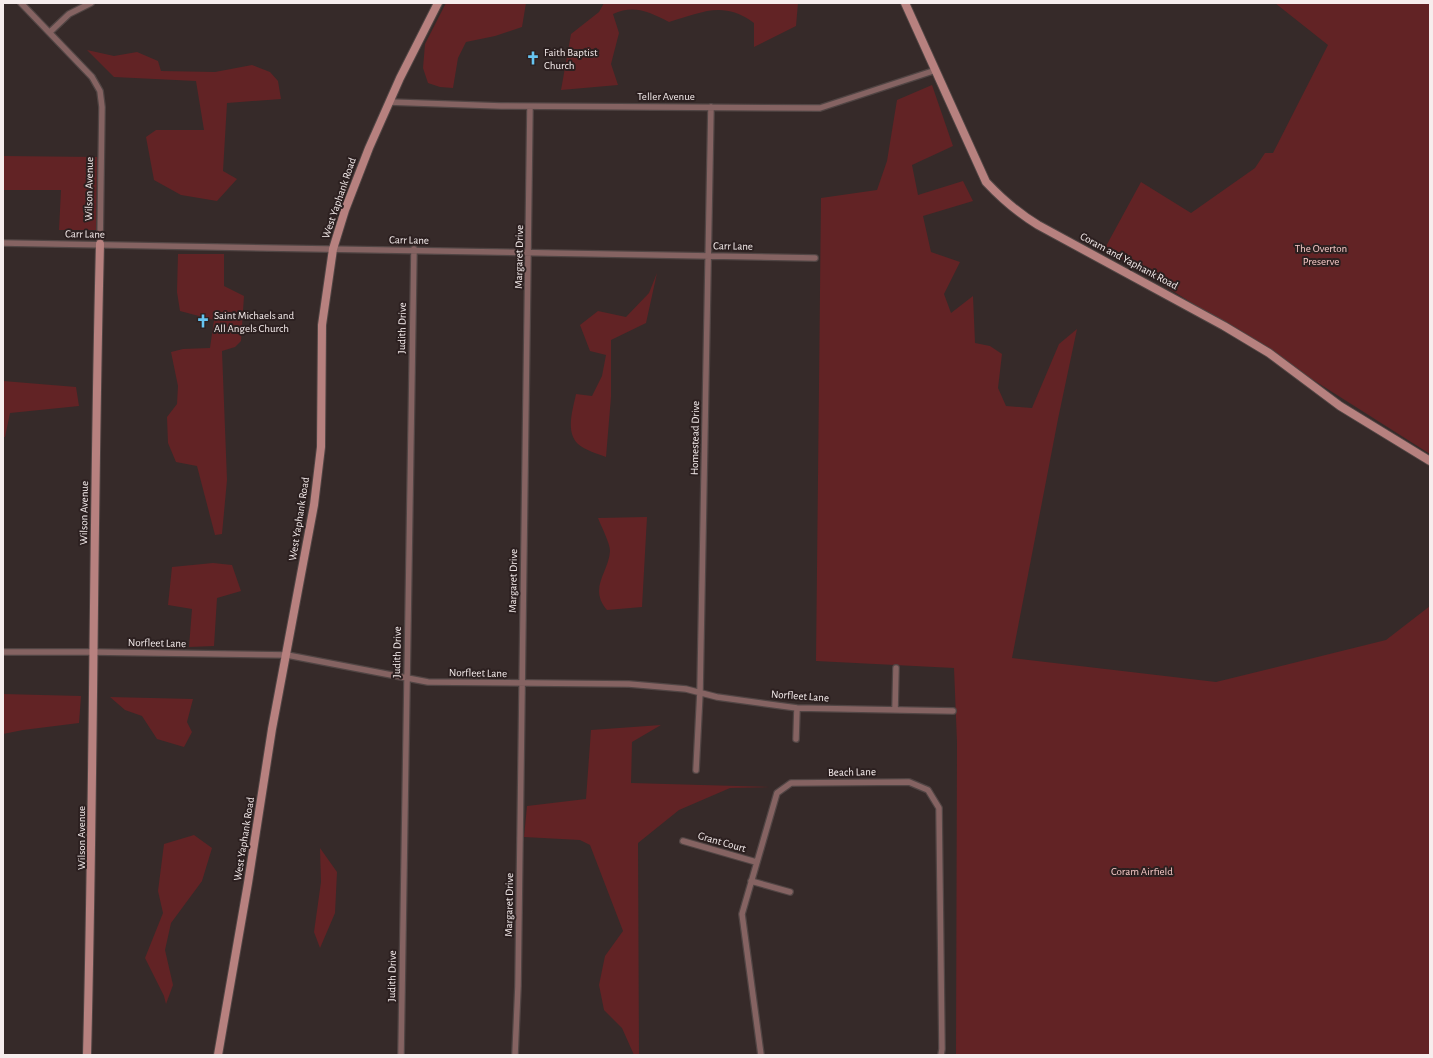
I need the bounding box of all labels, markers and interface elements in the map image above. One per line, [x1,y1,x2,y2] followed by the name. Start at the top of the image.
[544,47,598,71] place label: Faith Baptist Church
[525,50,541,66] church icon: Faith Baptist Church
[637,91,695,102] street label: Teller Avenue
[320,156,358,240] street label: West Yaphank Road
[83,157,95,221] street label: Wilson Avenue
[513,225,525,289] street label: Margaret Drive
[65,228,105,240] street label: Carr Lane
[1078,231,1180,292] street label: Coram and Yaphank Road
[389,234,429,246] street label: Carr Lane
[713,240,753,252] street label: Carr Lane
[1295,243,1347,267] park label: The Overton Preserve
[396,302,408,354] street label: Judith Drive
[214,310,294,334] place label: Saint Michaels and All Angels Church
[195,313,211,329] church icon: Saint Michaels and All Angels Church
[689,401,701,475] street label: Homestead Drive
[287,476,311,562] street label: West Yaphank Road
[78,481,90,545] street label: Wilson Avenue
[507,549,519,613] street label: Margaret Drive
[391,626,403,678] street label: Judith Drive
[128,637,186,649] street label: Norfleet Lane
[449,667,507,679] street label: Norfleet Lane
[771,688,829,704] street label: Norfleet Lane
[828,766,876,778] street label: Beach Lane
[232,796,256,882] street label: West Yaphank Road
[76,806,87,870] street label: Wilson Avenue
[697,830,748,854] street label: Grant Court
[1111,866,1173,877] park label: Coram Airfield
[503,873,515,937] street label: Margaret Drive
[386,950,398,1002] street label: Judith Drive

